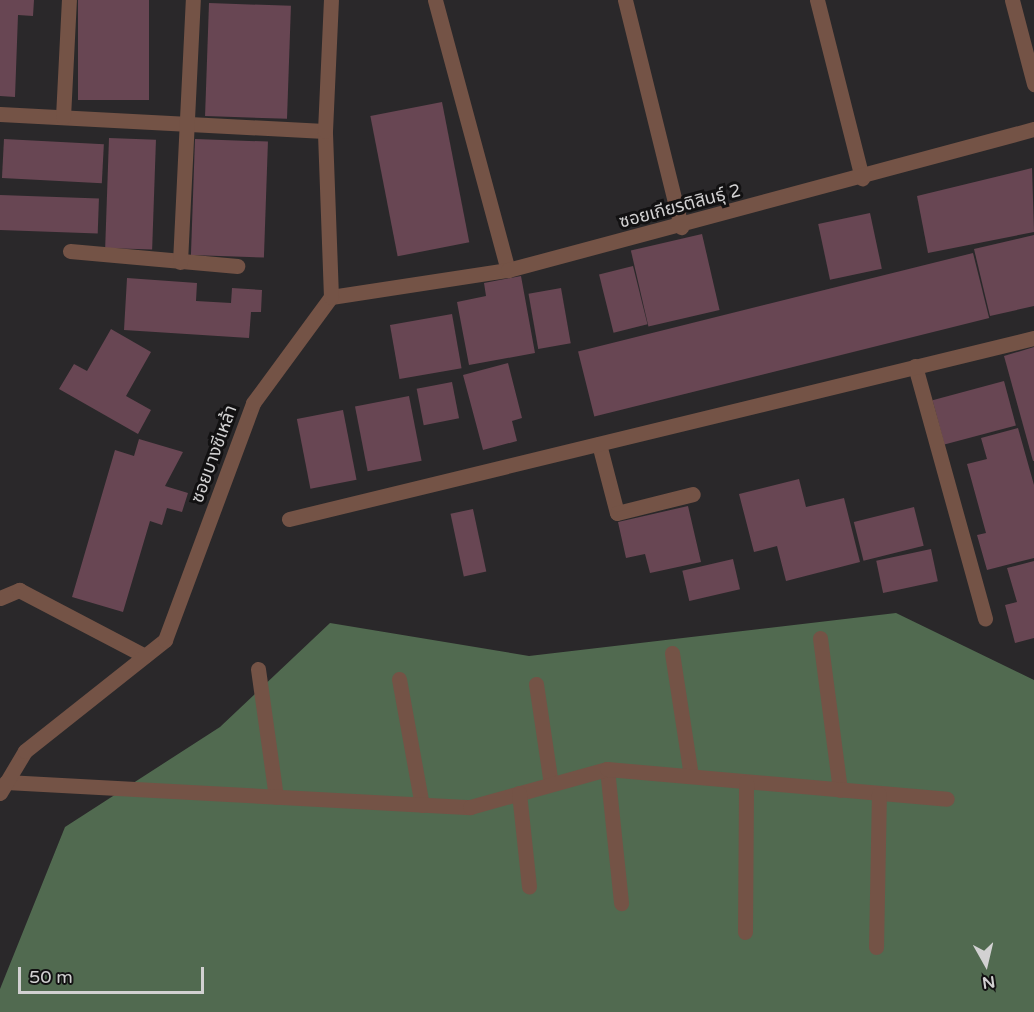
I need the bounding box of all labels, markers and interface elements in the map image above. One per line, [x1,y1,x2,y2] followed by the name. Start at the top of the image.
[617,179,743,233] street label: ซอยเกียรติสินธุ์ 2
[186,402,242,506] street label: ซอยบางซีเหล้า
[956,934,1016,994] north arrow
[21,955,207,993] scale bar
[29,966,73,988] text: 50 m
[981,971,996,993] text: N

